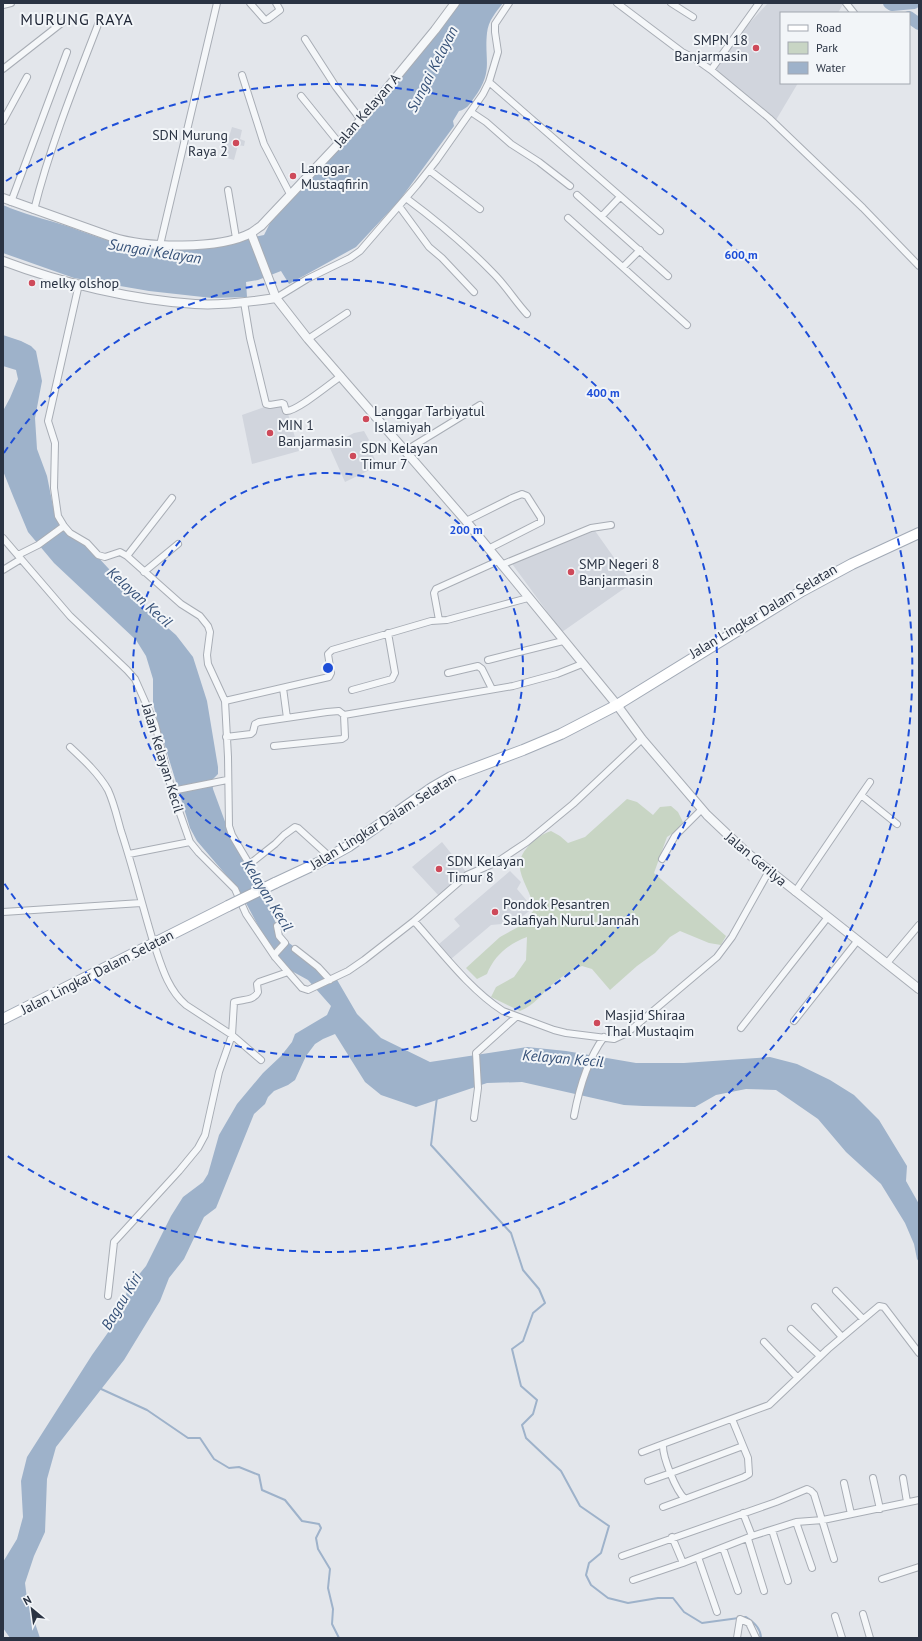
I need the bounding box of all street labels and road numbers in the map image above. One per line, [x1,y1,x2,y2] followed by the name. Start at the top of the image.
[329,69,405,151] street label: Jalan Kelayan A
[685,560,840,663] street label: Jalan Lingkar Dalam Selatan
[138,700,188,815] street label: Jalan Kelayan Kecil
[306,769,459,874] street label: Jalan Lingkar Dalam Selatan
[721,827,791,890] street label: Jalan Gerilya
[17,926,176,1019] street label: Jalan Lingkar Dalam Selatan

